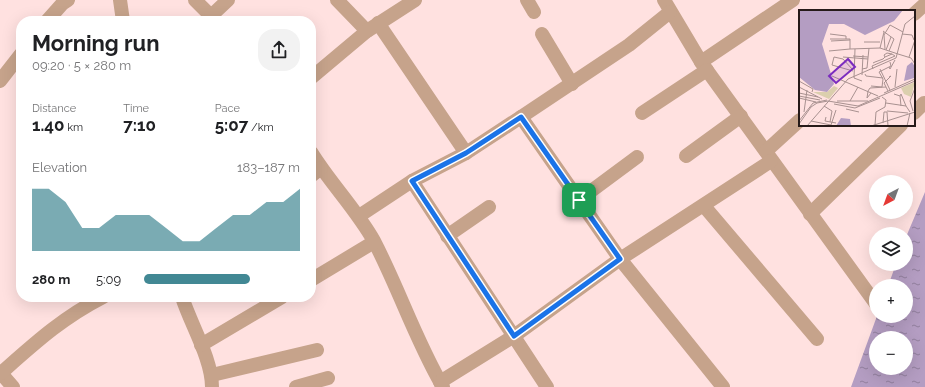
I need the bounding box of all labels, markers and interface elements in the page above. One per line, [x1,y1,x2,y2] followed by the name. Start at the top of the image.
[799,10,915,126] inset map
[258,29,300,71] button: share
[32,30,160,56] text: Morning run
[32,58,131,73] text: 09:20 · 5 × 280 m
[32,102,76,115] text: Distance
[123,102,149,115] text: Time
[215,102,240,115] text: Pace
[32,115,64,135] text: 1.40
[123,115,156,135] text: 7:10
[215,115,248,135] text: 5:07
[64,121,83,134] text: km
[248,121,274,134] text: /km
[32,160,87,175] text: Elevation
[237,160,300,175] text: 183–187 m
[869,175,913,219] north arrow
[869,175,913,375] map controls
[562,183,596,217] pin
[568,189,590,211] icon: arrive
[869,227,913,271] button: layers
[32,272,70,287] text: 280 m
[96,272,121,287] text: 5:09
[869,279,913,323] button: +
[869,331,913,375] button: −

